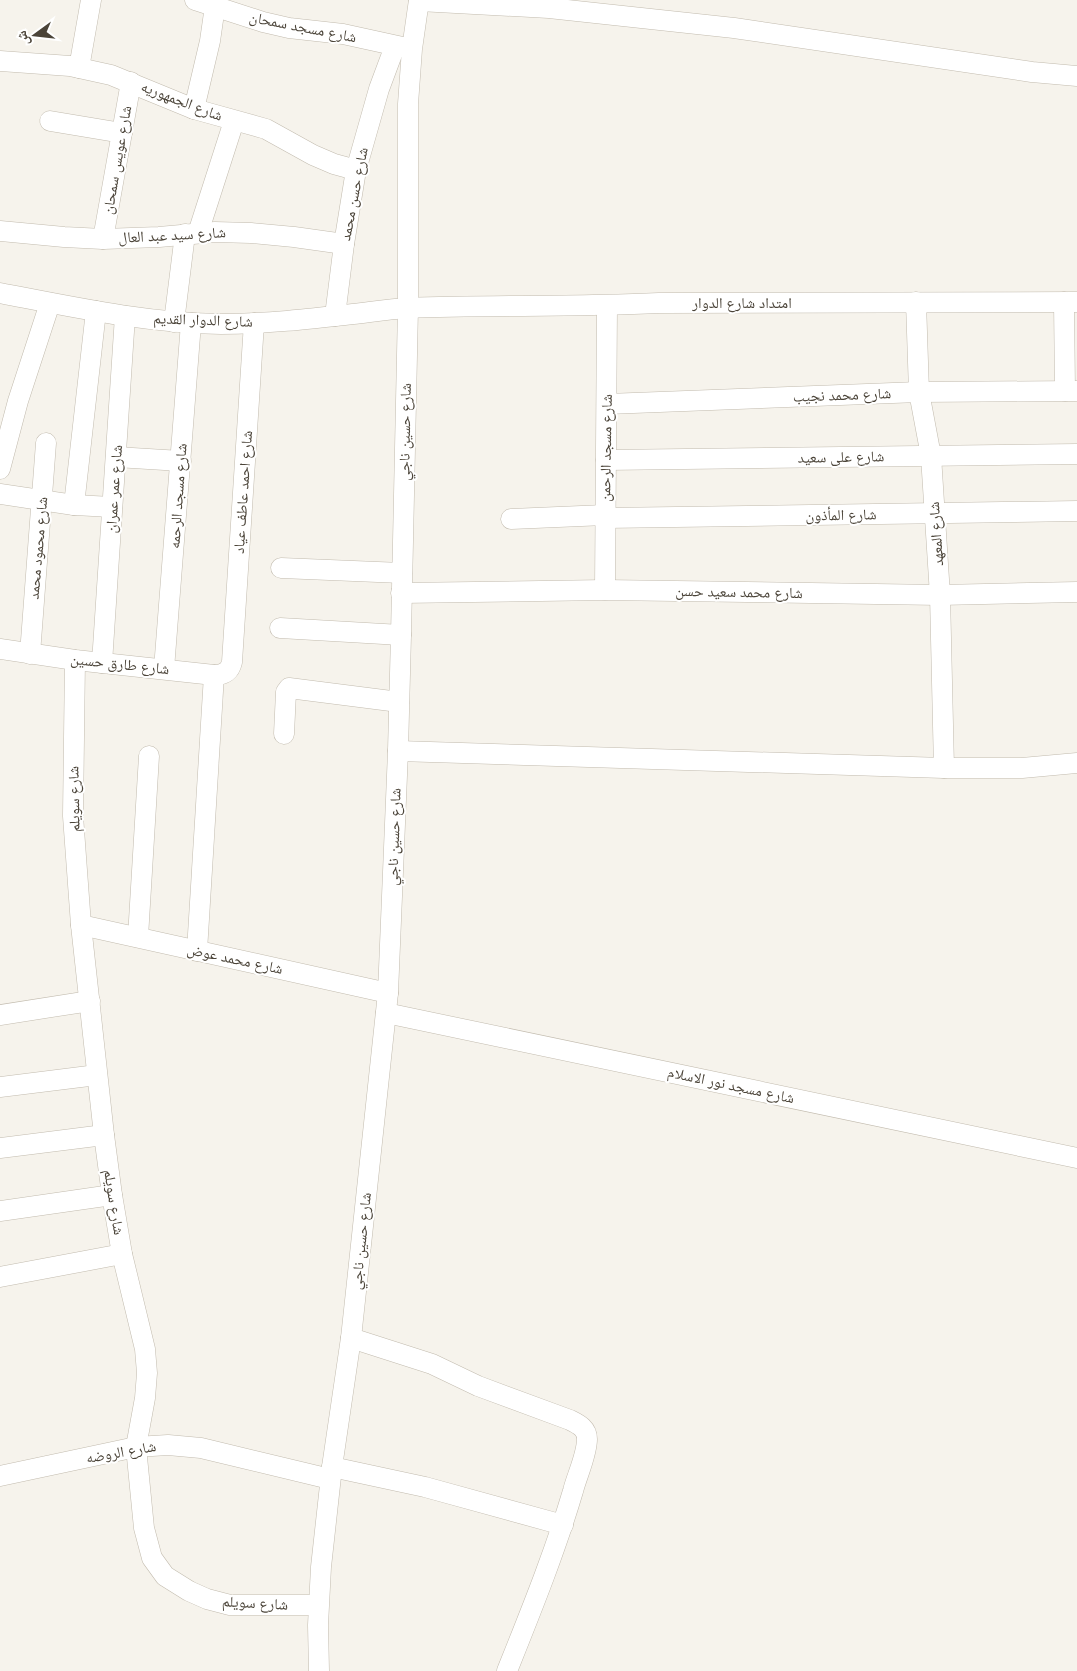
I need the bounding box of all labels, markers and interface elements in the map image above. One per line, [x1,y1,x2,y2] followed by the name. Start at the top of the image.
[248,7,359,47] street label: شارع مسجد سمحان
[10,10,60,60] north arrow
[12,29,33,48] text: ش
[138,76,226,126] street label: شارع الجمهوريه
[98,104,136,216] street label: شارع عويس سمحان
[335,145,373,242] street label: شارع حسن محمد
[118,222,226,248] street label: شارع سيد عبد العال
[691,293,792,313] street label: امتداد شارع الدوار
[153,308,253,332] street label: شارع الدوار القديم
[394,383,418,481] street label: شارع حسين ناجي
[792,383,892,407] street label: شارع محمد نجيب
[595,394,617,502] street label: شارع مسجد الرحمن
[229,430,257,554] street label: شارع احمد عاطف عياد
[164,442,192,549] street label: شارع مسجد الرحمه
[101,444,127,534] street label: شارع عمر عمران
[798,446,885,468] street label: شارع على سعيد
[24,496,52,600] street label: شارع محمود محمد
[924,501,948,567] street label: شارع المعهد
[805,504,877,526] street label: شارع المأذون
[675,581,803,603] street label: شارع محمد سعيد حسن
[70,649,171,679] street label: شارع طارق حسين
[63,766,85,832] street label: شارع سويلم
[382,788,408,886] street label: شارع حسين ناجي
[185,939,285,979] street label: شارع محمد عوض
[666,1062,796,1108] street label: شارع مسجد نور الاسلام
[99,1168,129,1236] street label: شارع سويلم
[346,1191,378,1291] street label: شارع حسين ناجي
[84,1436,158,1468] street label: شارع الروضه
[221,1591,289,1615] street label: شارع سويلم

